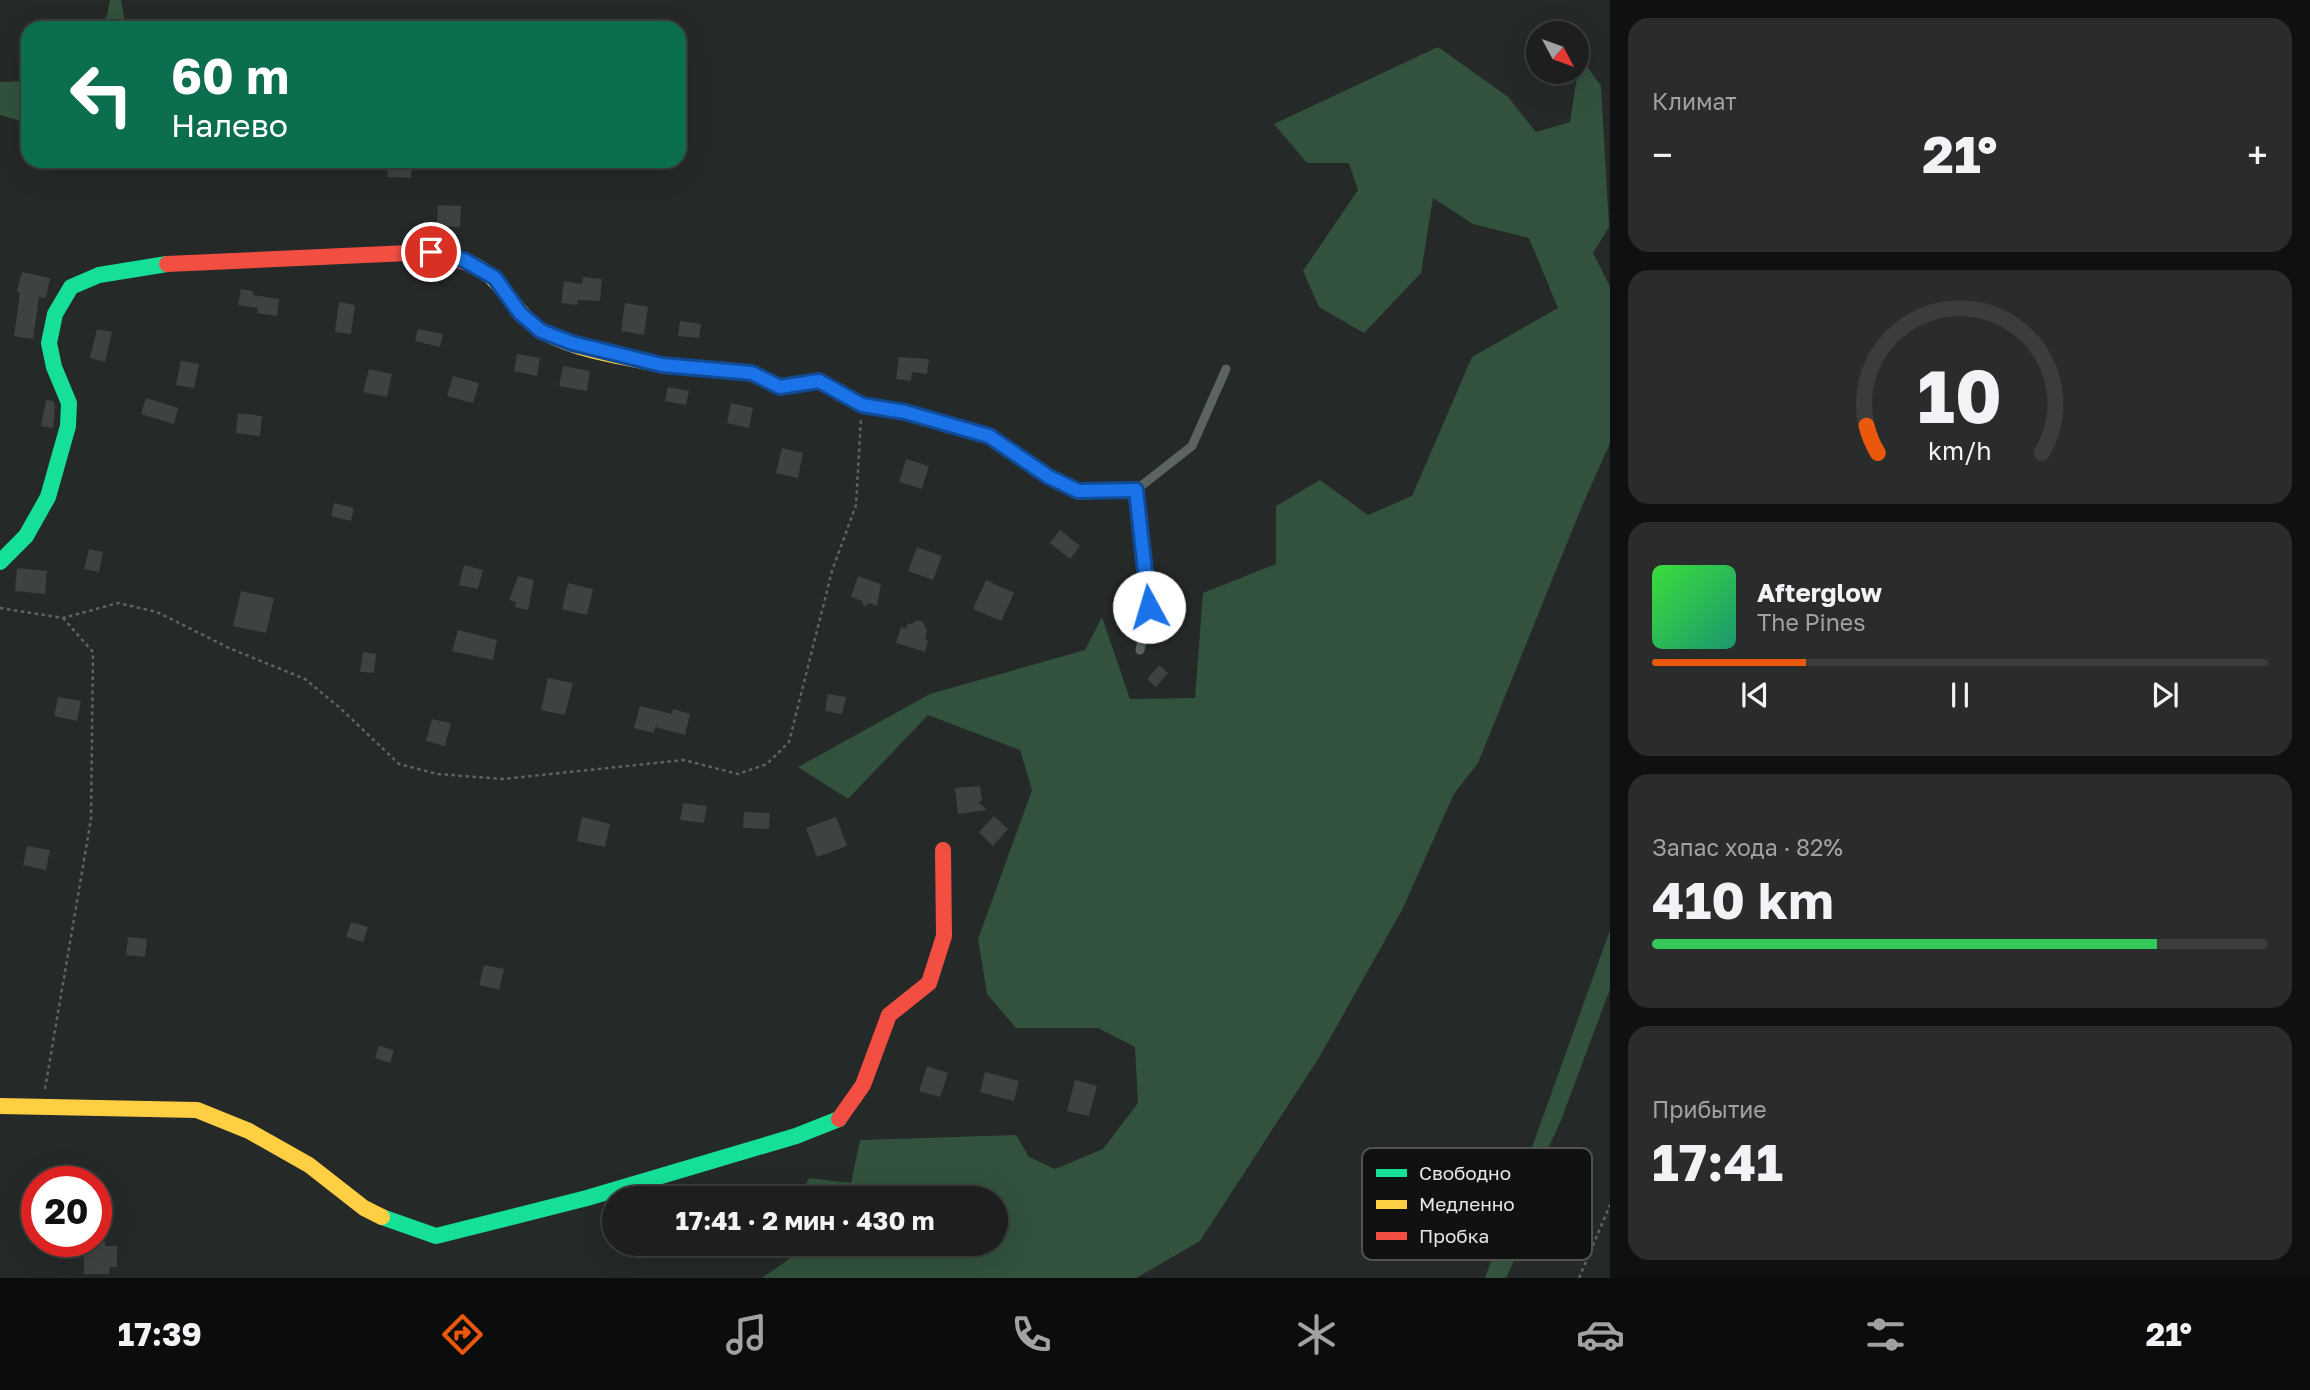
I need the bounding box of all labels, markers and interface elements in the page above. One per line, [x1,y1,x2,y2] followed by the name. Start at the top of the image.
[1526,21,1589,84] north arrow
[1526,21,1589,84] map controls
[171,46,289,105] text: 60 m
[56,49,147,140] icon: left
[1652,87,1737,115] text: Климат
[171,106,288,144] text: Налево
[1922,122,1998,184] text: 21°
[1652,132,1673,177] text: −
[2247,132,2268,177] text: +
[401,222,461,282] pin
[412,233,450,271] icon: arrive
[1918,352,2002,439] text: 10
[1928,435,1992,466] text: km/h
[1112,570,1186,644] position arrow
[1757,577,1882,608] text: Afterglow
[1757,608,1865,636] text: The Pines
[1736,676,1774,714] icon: previous
[1941,676,1979,714] icon: pause
[2146,676,2184,714] icon: next
[1652,833,1843,861] text: Запас хода · 82%
[1652,868,1834,930] text: 410 km
[1652,1095,1767,1123] text: Прибытие
[1652,1130,1783,1192] text: 17:41
[1362,1148,1592,1260] legend
[1419,1161,1511,1184] text: Свободно
[21,1166,112,1257] speed limit sign: 20
[1419,1192,1515,1215] text: Медленно
[675,1205,935,1236] text: 17:41 · 2 мин · 430 m
[1419,1224,1489,1247] text: Пробка
[438,1310,487,1359] icon: directions
[722,1310,771,1359] icon: music
[1007,1310,1056,1359] icon: phone
[1292,1310,1341,1359] icon: climate
[1576,1310,1625,1359] icon: car
[1861,1310,1910,1359] icon: filters
[118,1315,202,1353] text: 17:39
[2146,1315,2192,1353] text: 21°

